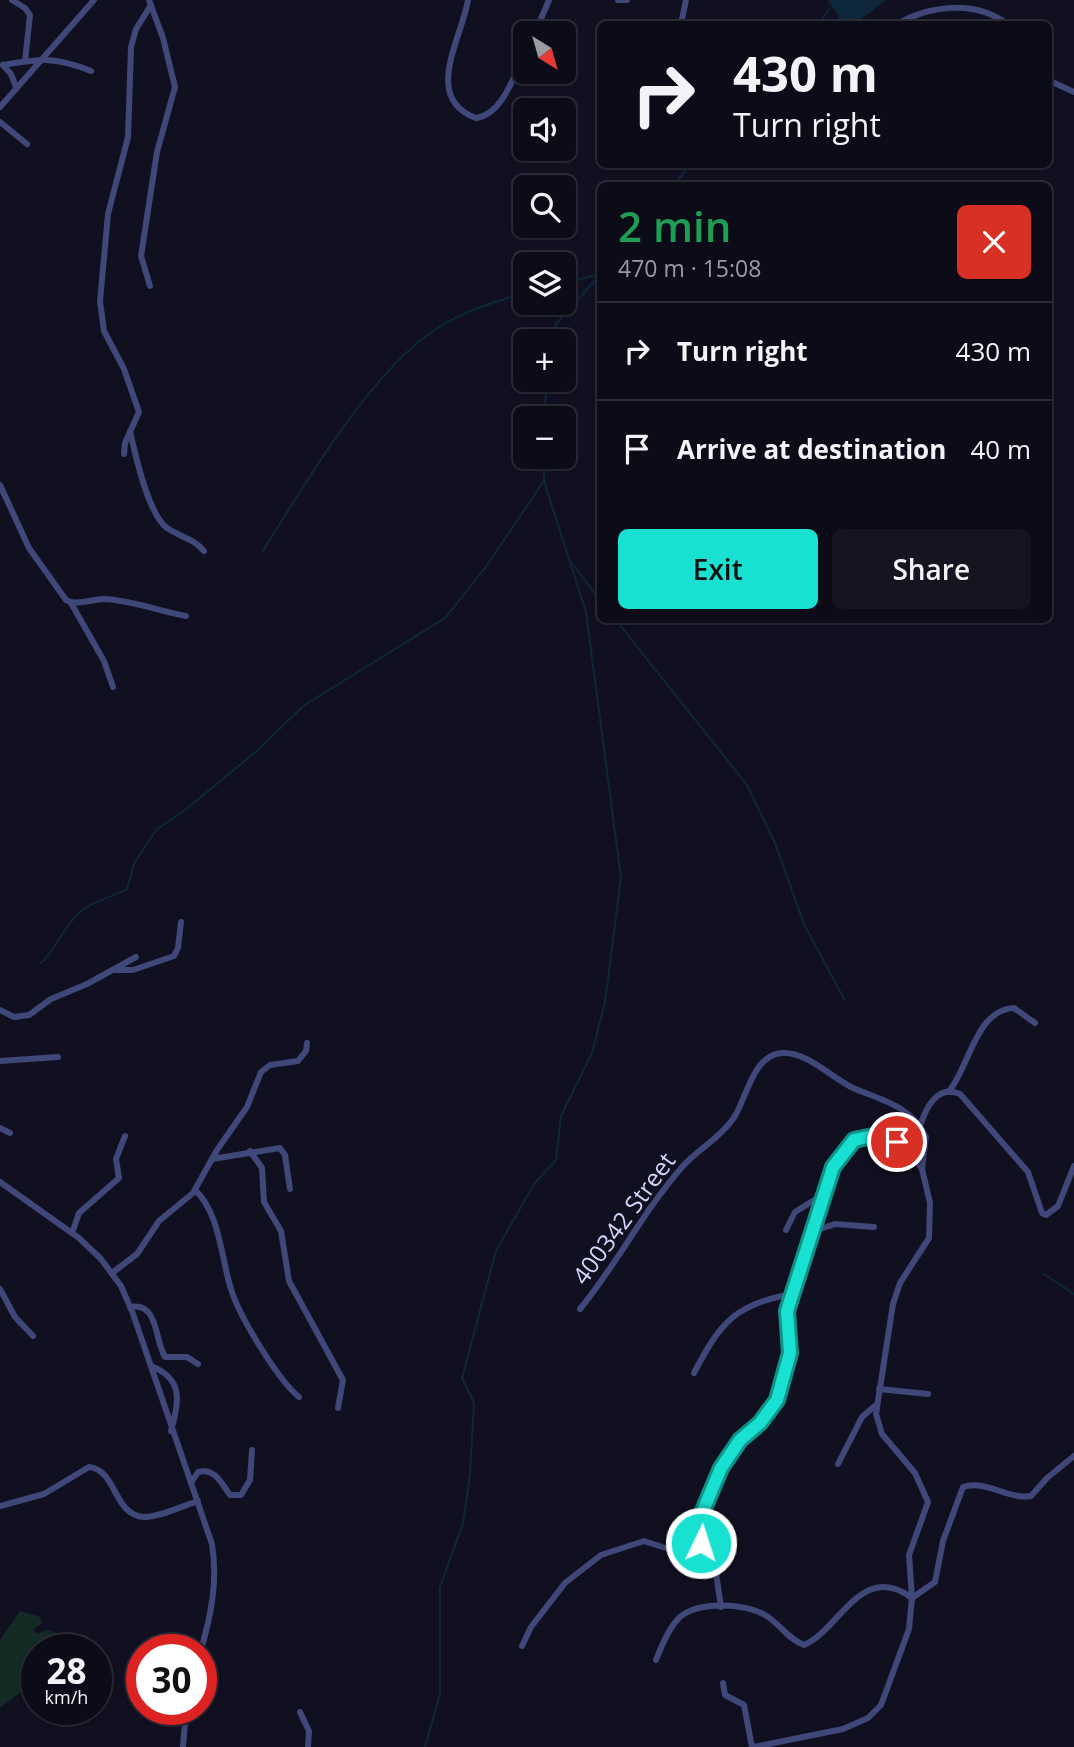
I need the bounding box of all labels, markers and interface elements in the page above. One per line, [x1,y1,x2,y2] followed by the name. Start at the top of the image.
[513,21,576,84] north arrow
[513,21,576,469] map controls
[733,40,878,106] text: 430 m
[618,49,709,140] icon: right
[513,98,576,161] button: sound
[733,103,881,146] text: Turn right
[513,175,576,238] button: search
[618,197,731,254] text: 2 min
[957,205,1031,279] button: close
[513,252,576,315] button: layers
[618,252,761,284] text: 470 m · 15:08
[513,329,576,392] button: +
[618,332,656,370] icon: right
[677,333,808,369] text: Turn right
[956,333,1031,369] text: 430 m
[513,406,576,469] button: −
[618,430,656,468] icon: arrive
[677,431,946,467] text: Arrive at destination
[970,431,1031,467] text: 40 m
[618,529,818,609] button: Exit
[832,529,1031,609] button: Share
[867,1112,927,1172] pin
[878,1123,916,1161] icon: arrive
[564,1145,682,1291] street label: 400342 Street
[664,1506,738,1580] position arrow
[126,1634,217,1725] speed limit sign: 30
[46,1647,87,1694] text: 28
[45,1685,88,1709] text: km/h

